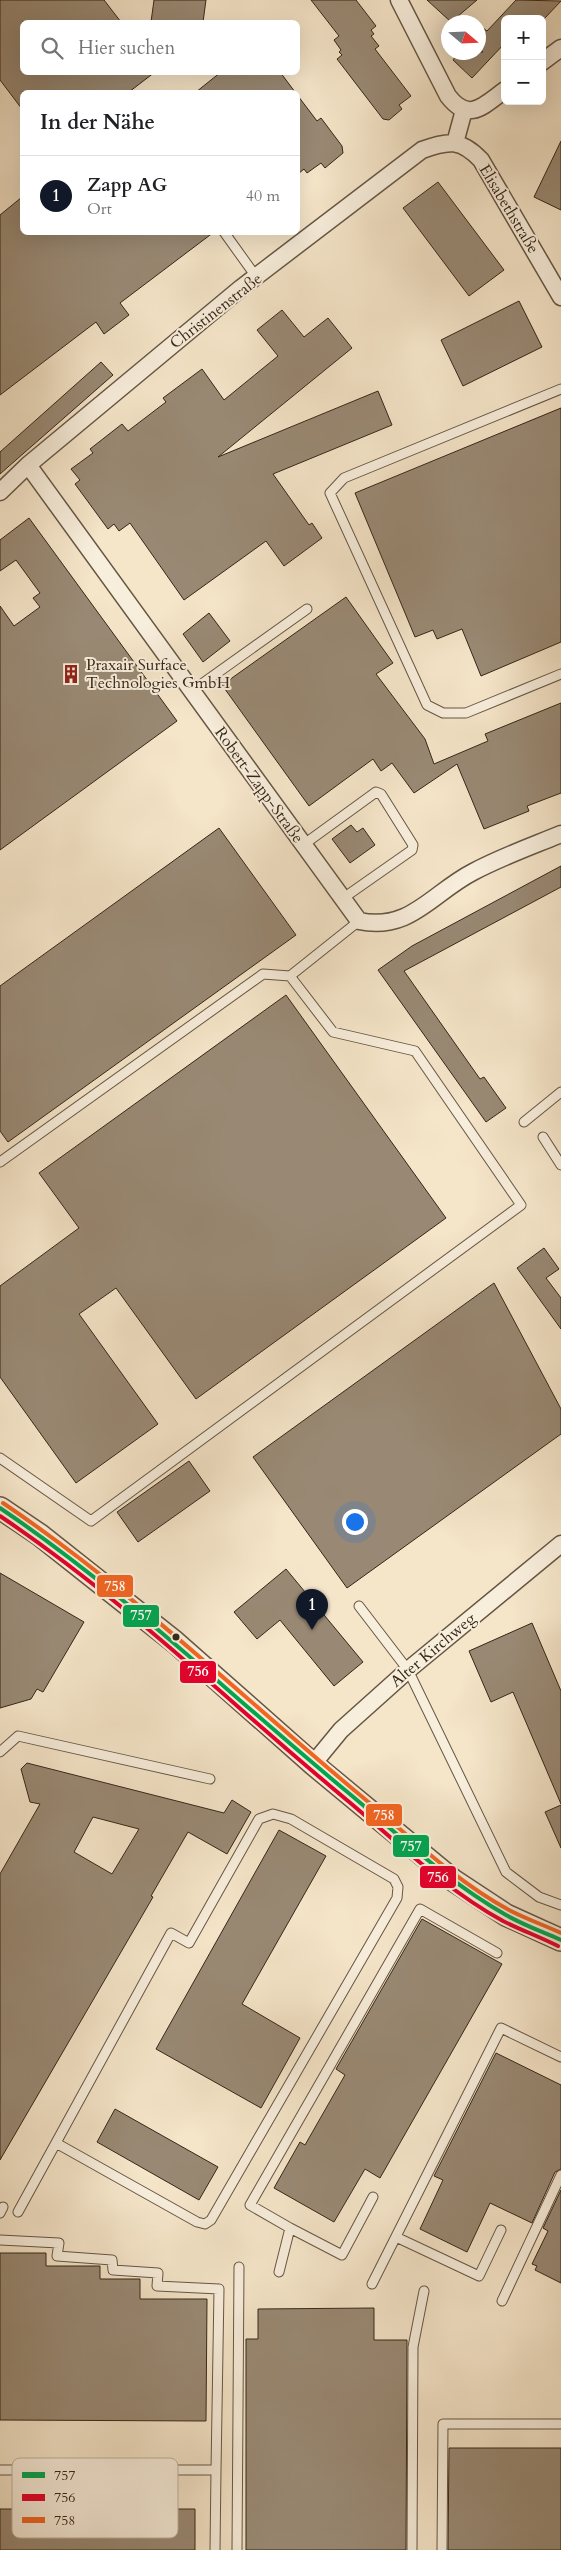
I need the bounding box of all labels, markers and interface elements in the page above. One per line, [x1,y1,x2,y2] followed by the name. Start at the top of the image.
[441,15,486,60] north arrow
[501,15,546,105] map controls
[501,15,546,60] button: +
[20,20,300,75] search box
[38,34,66,62] icon: search
[78,35,175,61] text: Hier suchen
[501,60,546,105] button: −
[40,108,155,137] text: In der Nähe
[474,160,544,258] street label: Elisabethstraße
[87,172,167,198] text: Zapp AG
[52,185,60,207] text: 1
[246,185,280,207] text: 40 m
[87,198,112,220] text: Ort
[165,268,267,354] street label: Christinenstraße
[86,654,230,694] place label: Praxair Surface Technologies GmbH
[60,663,82,685] building icon: Praxair Surface Technologies GmbH
[209,722,309,848] street label: Robert-Zapp-Straße
[342,1509,368,1535] your location
[96,1574,134,1598] line badge: 758
[104,1577,126,1596] text: 758
[296,1589,328,1630] pin: 1
[122,1604,160,1628] line badge: 757
[130,1606,152,1625] text: 757
[386,1608,480,1692] street label: Alter Kirchweg
[171,1632,181,1642] unlabelled marker
[179,1660,217,1684] line badge: 756
[187,1662,209,1681] text: 756
[365,1803,403,1827] line badge: 758
[373,1806,395,1825] text: 758
[392,1834,430,1858] line badge: 757
[400,1837,422,1856] text: 757
[419,1865,457,1889] line badge: 756
[427,1868,449,1887] text: 756
[12,2458,178,2538] legend
[54,2466,76,2485] text: 757
[54,2488,76,2507] text: 756
[54,2511,76,2530] text: 758

